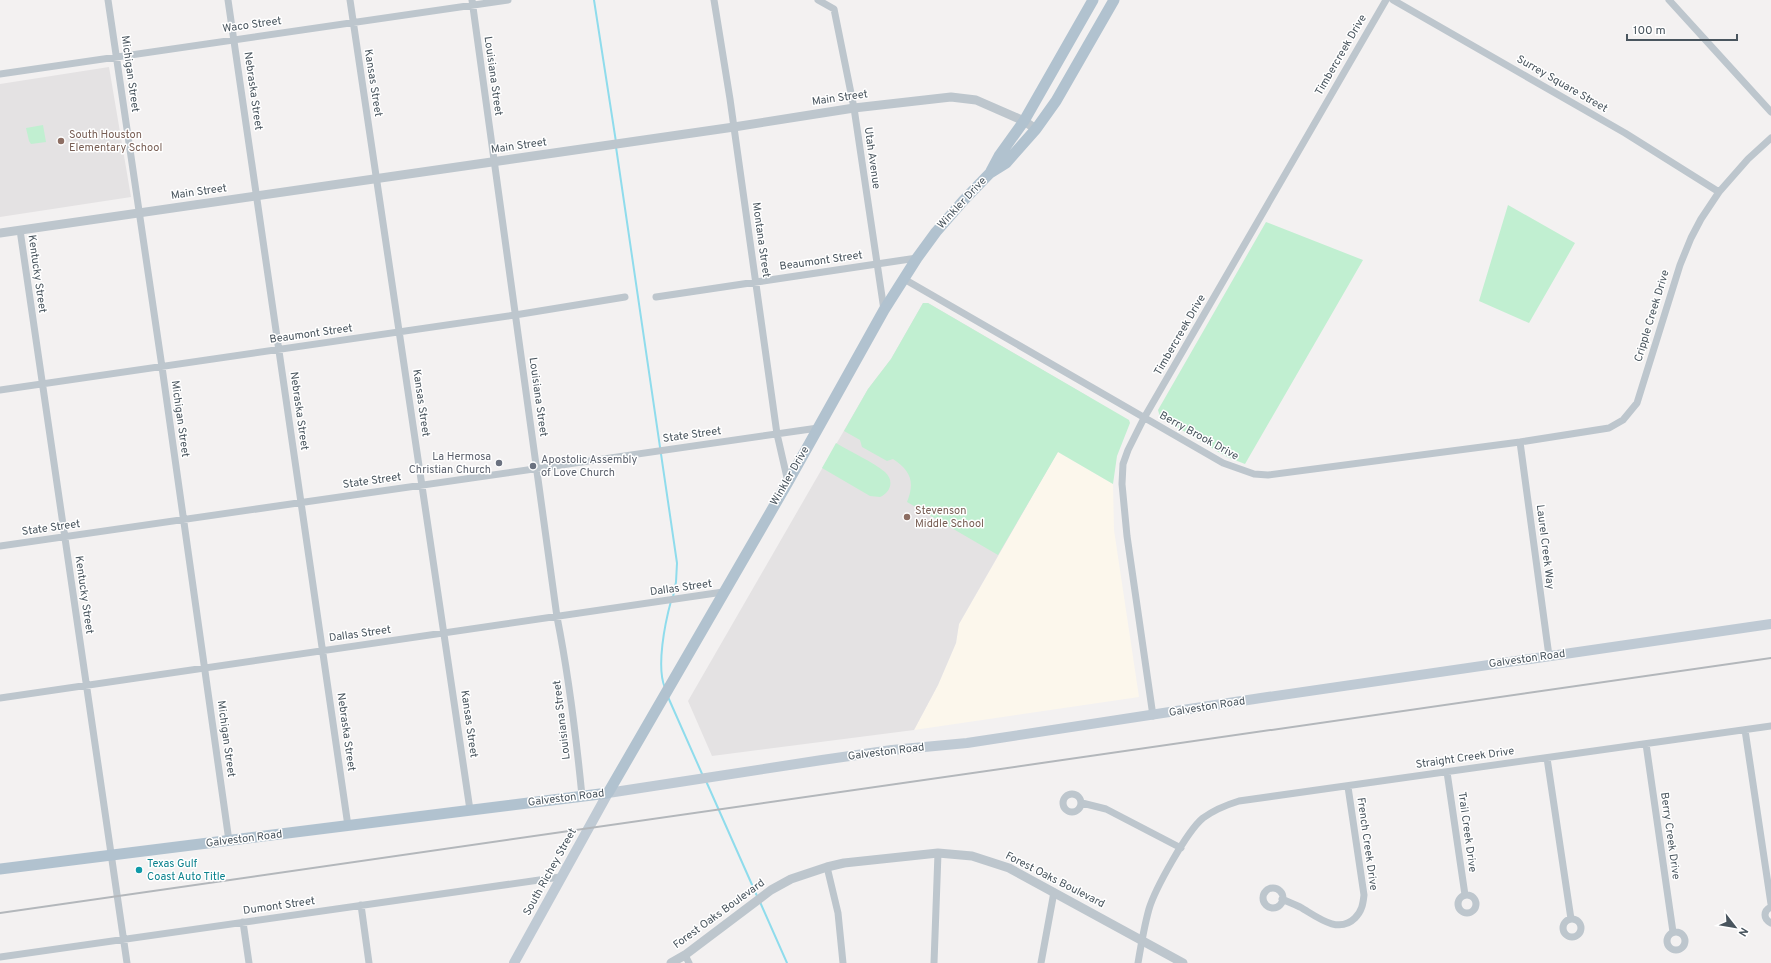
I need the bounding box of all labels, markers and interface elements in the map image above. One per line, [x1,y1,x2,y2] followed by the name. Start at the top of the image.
[1312,12,1370,98] street label: Timbercreek Drive
[222,14,282,36] street label: Waco Street
[1627,16,1737,42] scale bar
[1633,23,1666,39] text: 100 m
[118,35,142,113] street label: Michigan Street
[480,35,506,117] street label: Louisiana Street
[361,48,385,118] street label: Kansas Street
[241,51,265,131] street label: Nebraska Street
[1514,52,1610,116] street label: Surrey Square Street
[811,87,869,109] street label: Main Street
[861,126,883,190] street label: Utah Avenue
[69,128,162,155] place label: South Houston Elementary School
[490,135,548,157] street label: Main Street
[56,136,66,146] marker: South Houston Elementary School
[934,174,990,232] street label: Winkler Drive
[170,181,228,203] street label: Main Street
[749,201,773,279] street label: Montana Street
[25,234,49,314] street label: Kentucky Street
[779,248,863,274] street label: Beaumont Street
[1631,268,1673,364] street label: Cripple Creek Drive
[1151,292,1209,378] street label: Timbercreek Drive
[269,321,353,347] street label: Beaumont Street
[525,356,551,438] street label: Louisiana Street
[409,368,433,438] street label: Kansas Street
[287,371,311,451] street label: Nebraska Street
[168,380,192,458] street label: Michigan Street
[1157,408,1241,464] street label: Berry Brook Drive
[662,424,722,446] street label: State Street
[767,444,813,508] street label: Winkler Drive
[409,450,491,477] place label: La Hermosa Christian Church
[541,453,637,480] place label: Apostolic Assembly of Love Church
[494,458,504,468] marker: La Hermosa Christian Church
[528,461,538,471] marker: Apostolic Assembly of Love Church
[342,470,402,492] street label: State Street
[915,504,984,531] place label: Stevenson Middle School
[1533,504,1557,590] street label: Laurel Creek Way
[902,512,912,522] marker: Stevenson Middle School
[21,517,81,539] street label: State Street
[72,555,96,635] street label: Kentucky Street
[649,577,713,599] street label: Dallas Street
[328,623,392,645] street label: Dallas Street
[1488,647,1566,671] street label: Galveston Road
[550,679,574,761] street label: Louisiana Street
[457,689,481,759] street label: Kansas Street
[334,692,358,772] street label: Nebraska Street
[1168,694,1246,720] street label: Galveston Road
[214,700,238,778] street label: Michigan Street
[847,740,925,764] street label: Galveston Road
[1415,744,1515,772] street label: Straight Creek Drive
[527,786,605,810] street label: Galveston Road
[1454,791,1480,873] street label: Trail Creek Drive
[1657,791,1683,881] street label: Berry Creek Drive
[1354,797,1380,891] street label: French Creek Drive
[520,826,580,918] street label: South Richey Street
[205,827,283,851] street label: Galveston Road
[1003,849,1107,911] street label: Forest Oaks Boulevard
[147,857,226,884] place label: Texas Gulf Coast Auto Title
[134,865,144,875] marker: Texas Gulf Coast Auto Title
[670,876,768,952] street label: Forest Oaks Boulevard
[242,894,316,918] street label: Dumont Street
[1715,907,1755,947] north arrow
[1735,925,1751,939] text: N

